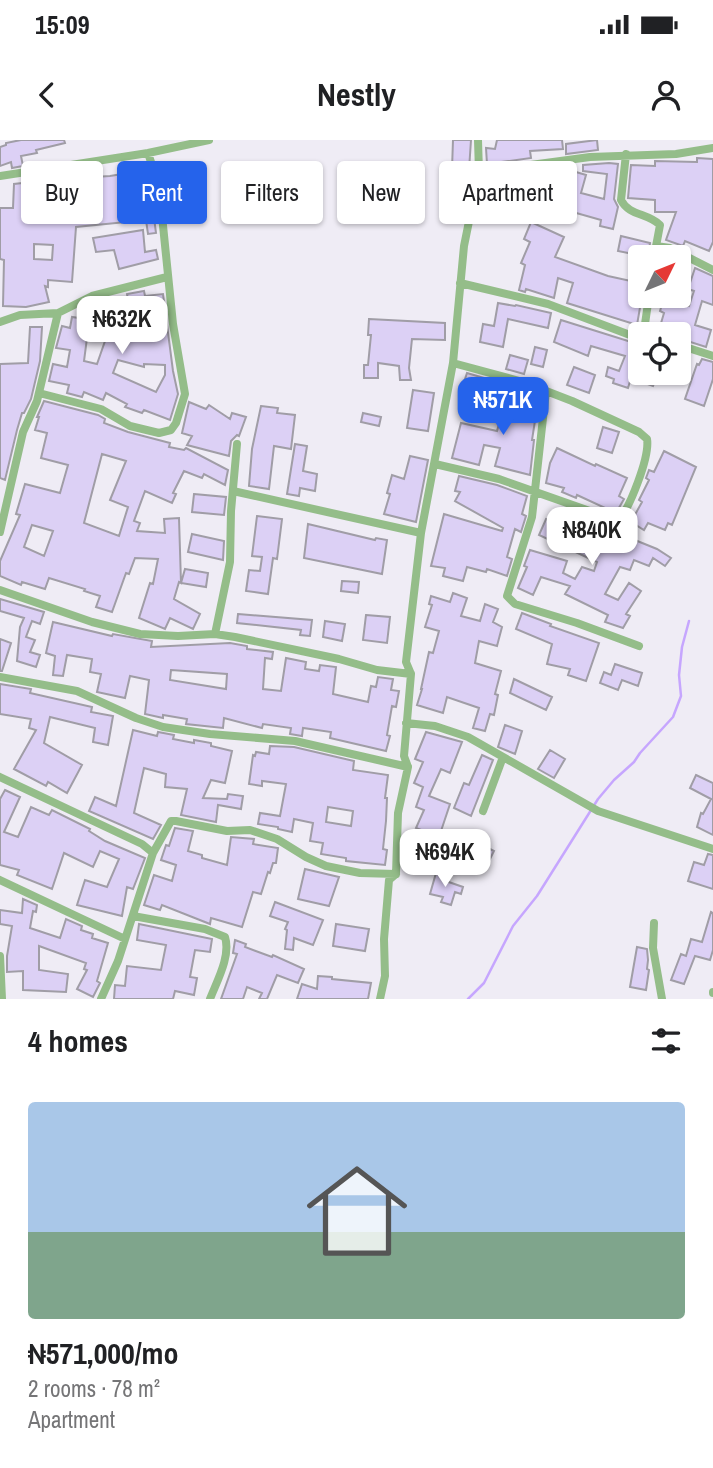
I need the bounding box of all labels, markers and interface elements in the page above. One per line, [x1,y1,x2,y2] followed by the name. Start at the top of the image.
[35,7,90,42] text: 15:09
[317,73,396,116] text: Nestly
[28,76,66,114] icon: back
[647,76,685,114] icon: person
[21,161,103,224] chip: Buy
[117,161,207,224] chip: Rent
[221,161,323,224] chip: Filters
[337,161,425,224] chip: New
[439,161,577,224] chip: Apartment
[628,245,691,308] north arrow
[628,245,691,385] map controls
[73,296,171,356] pin: ₦632K
[93,303,151,334] text: ₦632K
[628,322,691,385] button: locate
[454,378,552,437] pin: ₦571K
[474,384,532,415] text: ₦571K
[543,508,641,567] pin: ₦840K
[563,514,621,545] text: ₦840K
[396,830,494,889] pin: ₦694K
[416,836,474,867] text: ₦694K
[28,1021,128,1061] text: 4 homes
[647,1022,685,1060] icon: filters
[294,1148,420,1274] icon: home
[28,1333,178,1373] text: ₦571,000/mo
[28,1373,160,1404] text: 2 rooms · 78 m²
[28,1404,115,1435] text: Apartment

